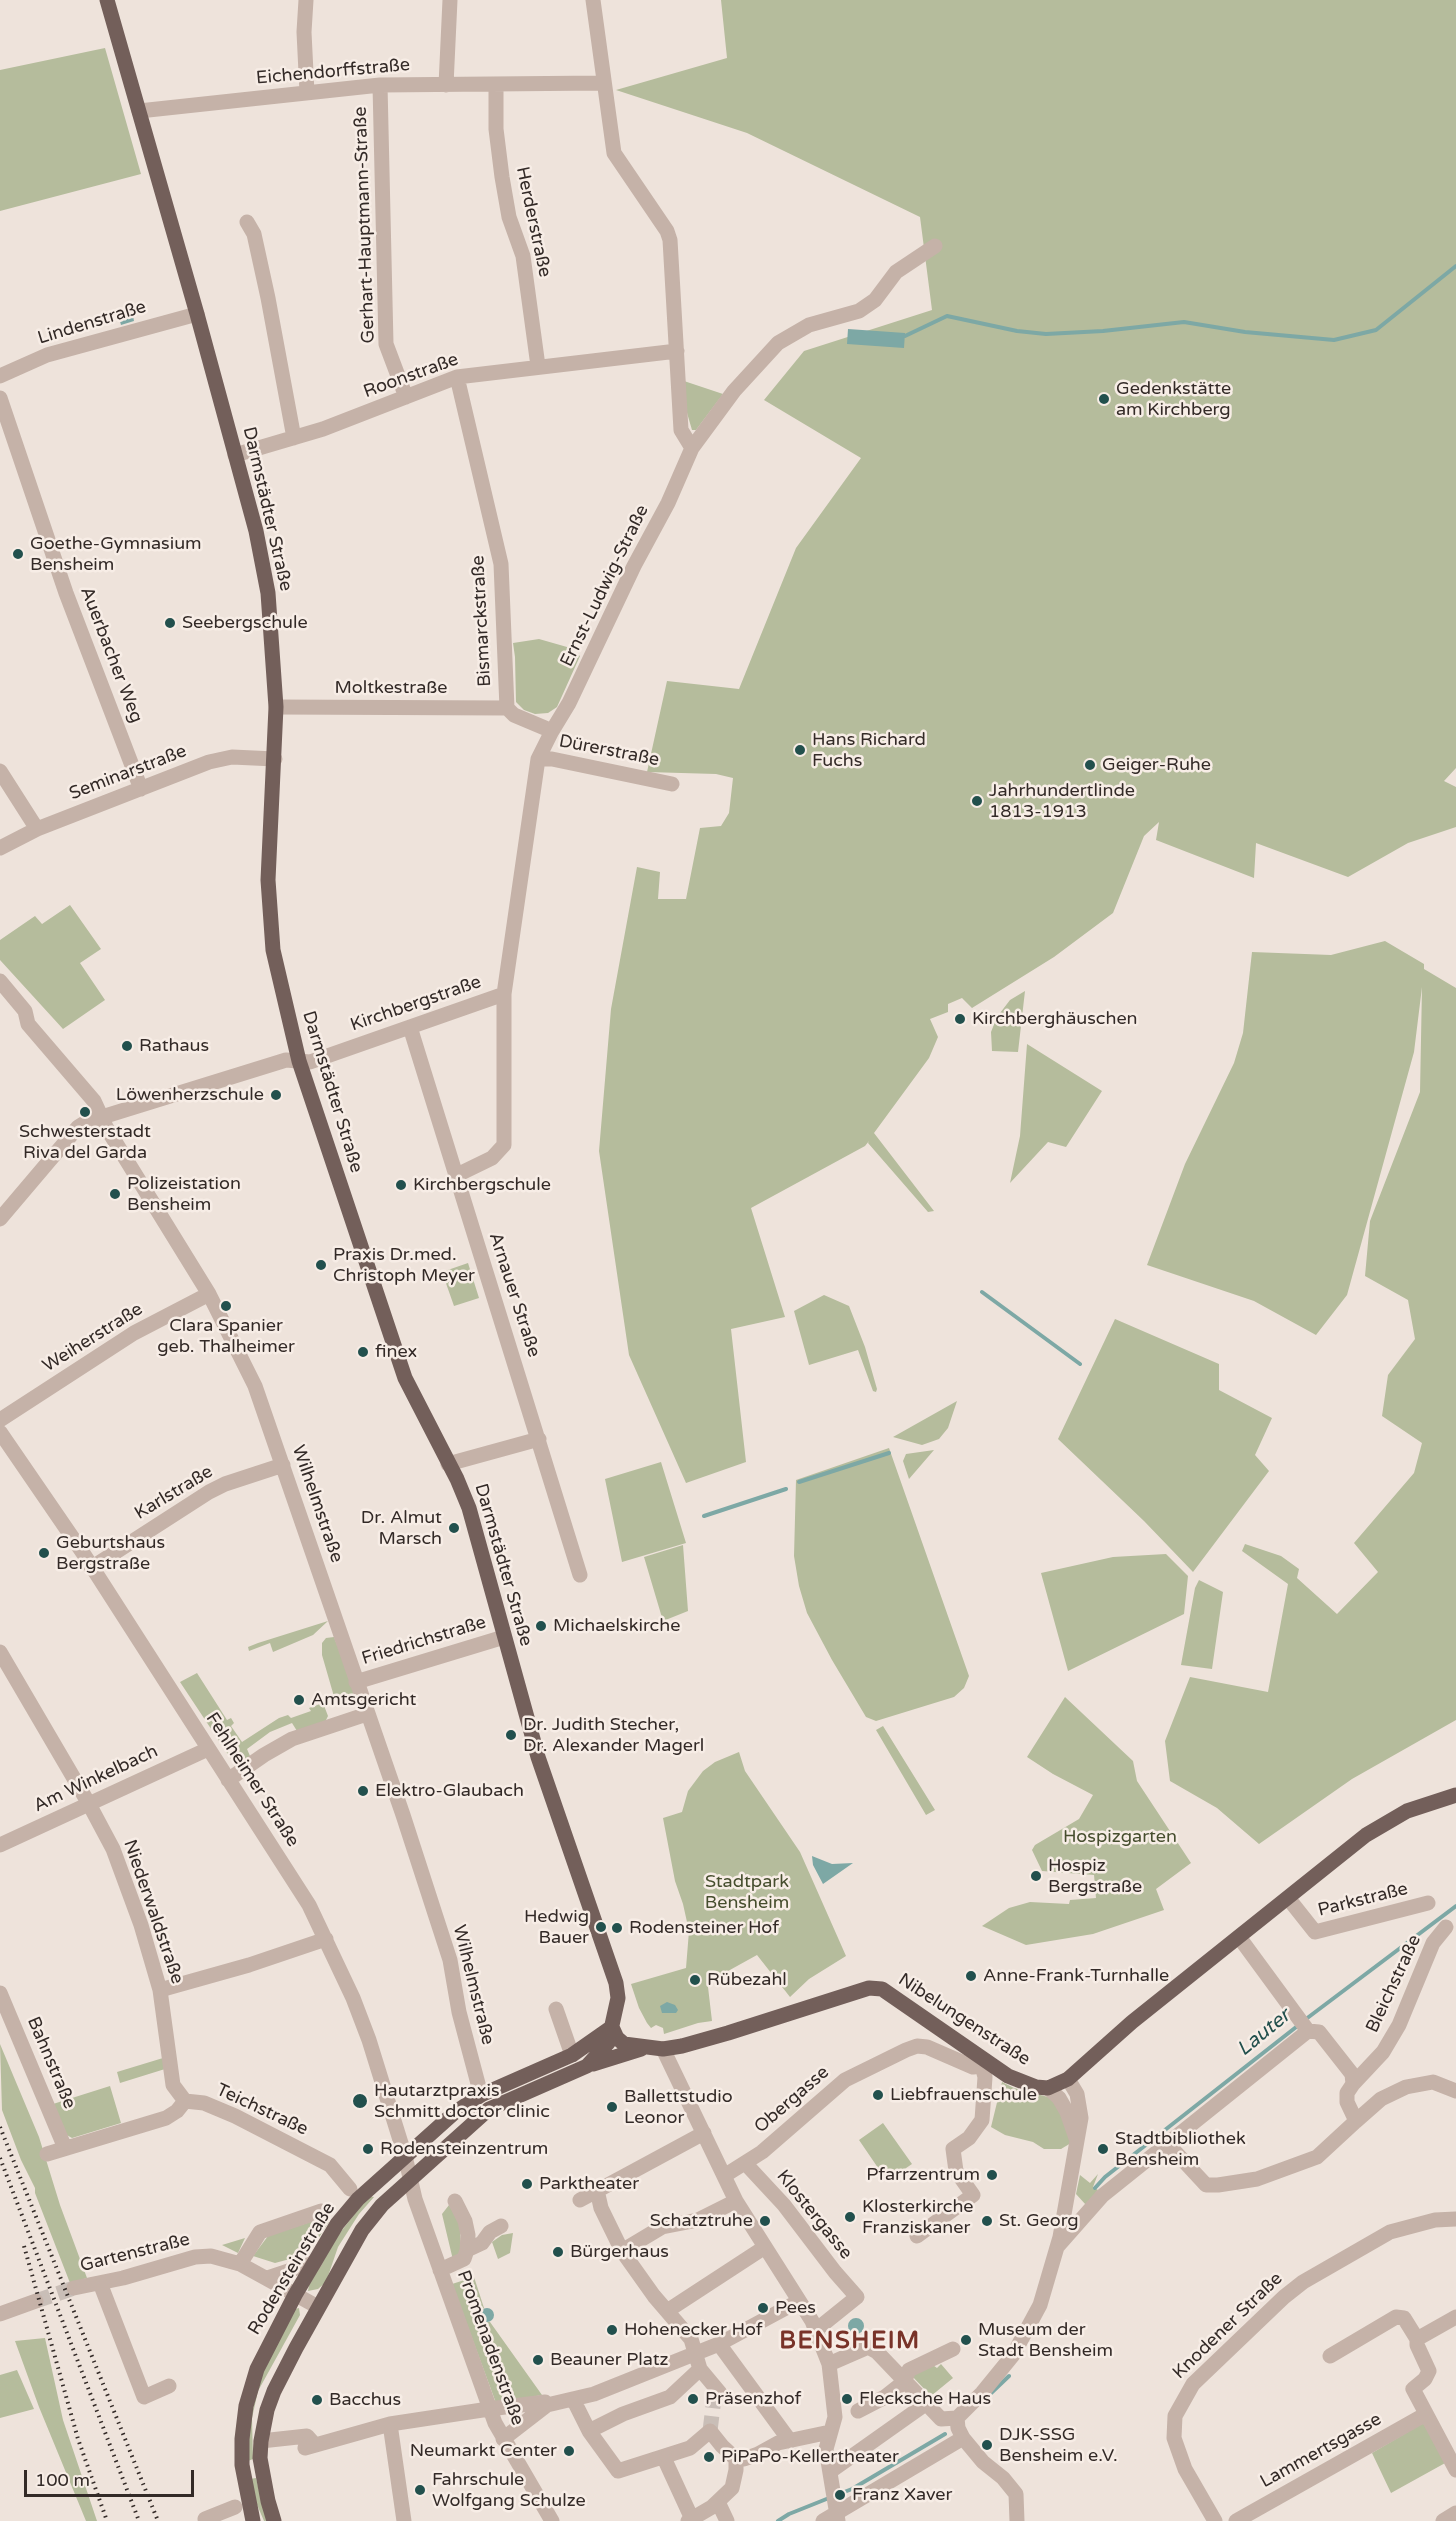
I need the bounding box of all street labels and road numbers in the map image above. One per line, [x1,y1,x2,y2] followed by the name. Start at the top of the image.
[255,55,411,89] street label: Eichendorffstraße
[350,106,380,344] street label: Gerhart-Hauptmann-Straße
[511,165,555,279] street label: Herderstraße
[35,296,149,350] street label: Lindenstraße
[361,349,461,403] street label: Roonstraße
[238,425,296,593] street label: Darmstädter Straße
[556,501,654,671] street label: Ernst-Ludwig-Straße
[468,555,496,687] street label: Bismarckstraße
[75,584,147,726] street label: Auerbacher Weg
[335,677,447,699] street label: Moltkestraße
[557,731,661,771] street label: Dürerstraße
[66,741,190,805] street label: Seminarstraße
[348,972,484,1036] street label: Kirchbergstraße
[297,1009,367,1175] street label: Darmstädter Straße
[484,1230,544,1360] street label: Arnauer Straße
[39,1299,147,1377] street label: Weiherstraße
[287,1442,347,1566] street label: Wilhelmstraße
[131,1461,217,1525] street label: Karlstraße
[469,1481,537,1649] street label: Darmstädter Straße
[359,1612,489,1670] street label: Friedrichstraße
[201,1709,303,1851] street label: Fehlheimer Straße
[31,1741,161,1817] street label: Am Winkelbach
[118,1837,188,1987] street label: Niederwaldstraße
[1316,1878,1410,1922] street label: Parkstraße
[448,1923,498,2047] street label: Wilhelmstraße
[1362,1932,1426,2036] street label: Bleichstraße
[894,1969,1034,2071] street label: Nibelungenstraße
[22,2014,80,2112] street label: Bahnstraße
[750,2062,834,2138] street label: Obergasse
[213,2079,311,2141] street label: Teichstraße
[771,2166,857,2264] street label: Klostergasse
[244,2199,340,2339] street label: Rodensteinstraße
[78,2229,192,2277] street label: Gartenstraße
[452,2268,528,2428] street label: Promenadenstraße
[1169,2268,1287,2384] street label: Knodener Straße
[1257,2409,1385,2493] street label: Lammertsgasse

